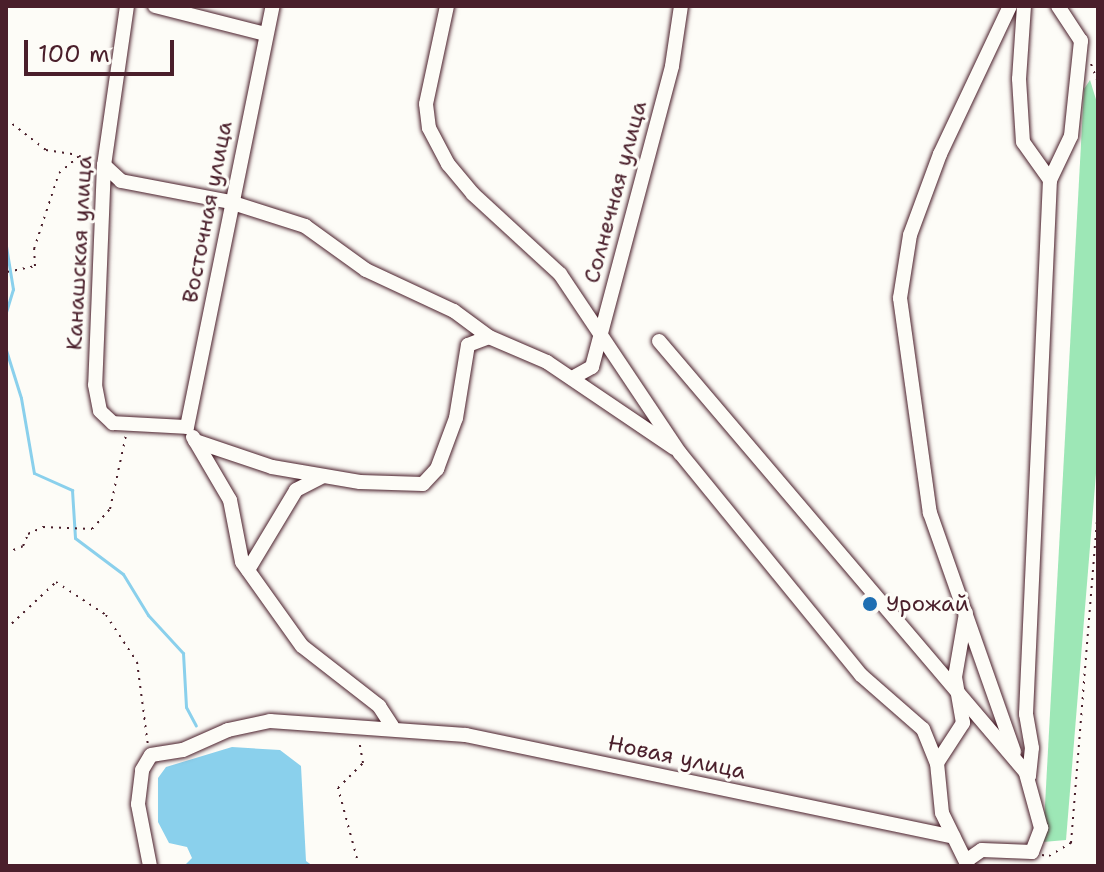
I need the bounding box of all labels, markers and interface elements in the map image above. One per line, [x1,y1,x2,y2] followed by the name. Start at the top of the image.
[28,24,178,74] scale bar
[38,38,110,70] text: 100 m
[578,98,652,286] street label: Солнечная улица
[176,119,238,305] street label: Восточная улица
[61,155,97,351] street label: Канашская улица
[886,591,969,617] place label: Урожай
[861,595,879,613] marker: Урожай
[606,729,748,785] street label: Новая улица

